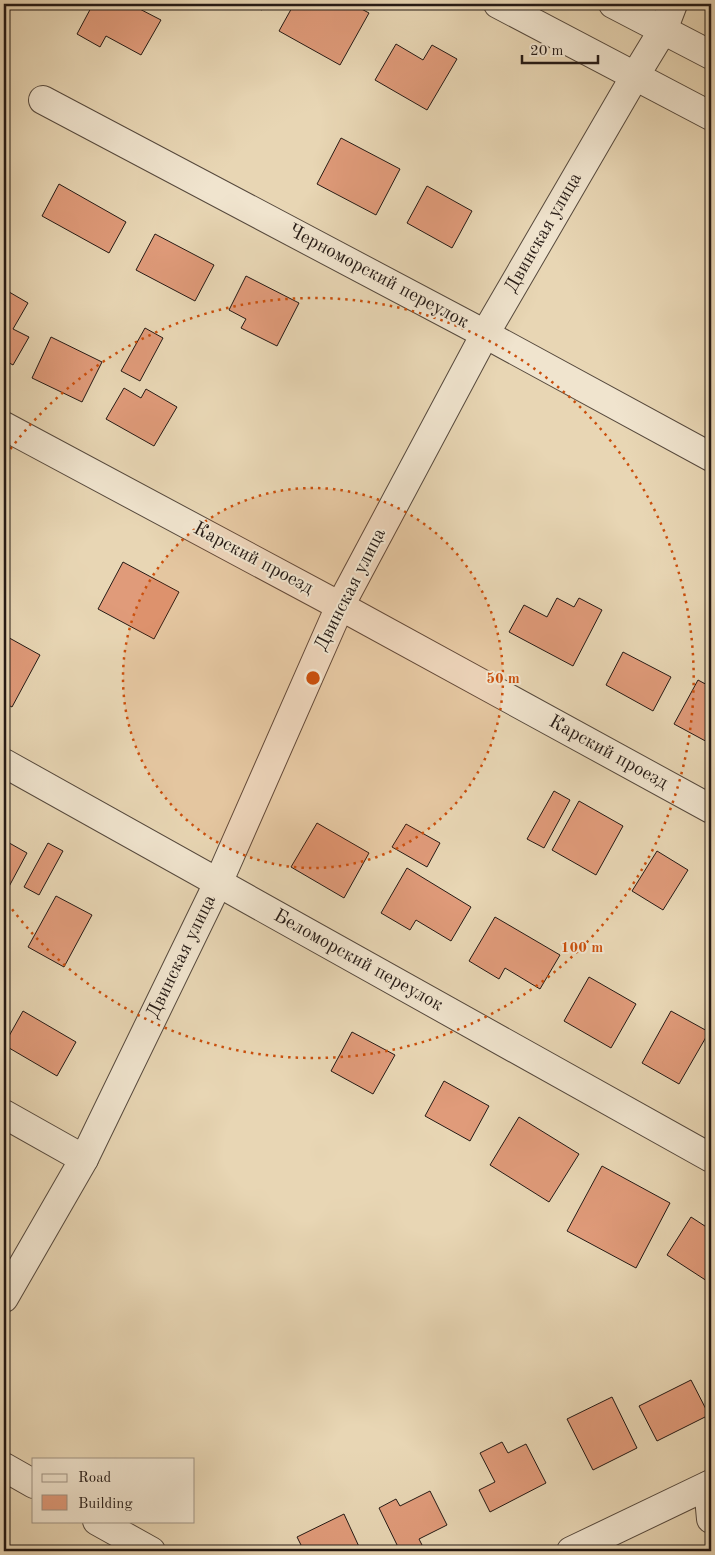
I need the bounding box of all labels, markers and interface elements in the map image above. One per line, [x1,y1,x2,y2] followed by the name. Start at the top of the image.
[522,32,599,64] scale bar
[530,44,564,59] text: 20 m
[502,169,586,296] street label: Двинская улица
[285,221,472,333] street label: Черноморский переулок
[190,519,317,599] street label: Карский проезд
[312,525,390,654] street label: Двинская улица
[304,669,322,687] centre of rings
[486,672,520,687] text: 50 m
[545,713,671,794] street label: Карский проезд
[144,892,220,1022] street label: Двинская улица
[270,907,446,1016] street label: Беломорский переулок
[561,941,603,956] text: 100 m
[32,1458,195,1522] legend
[78,1471,112,1486] text: Road
[78,1497,133,1512] text: Building

